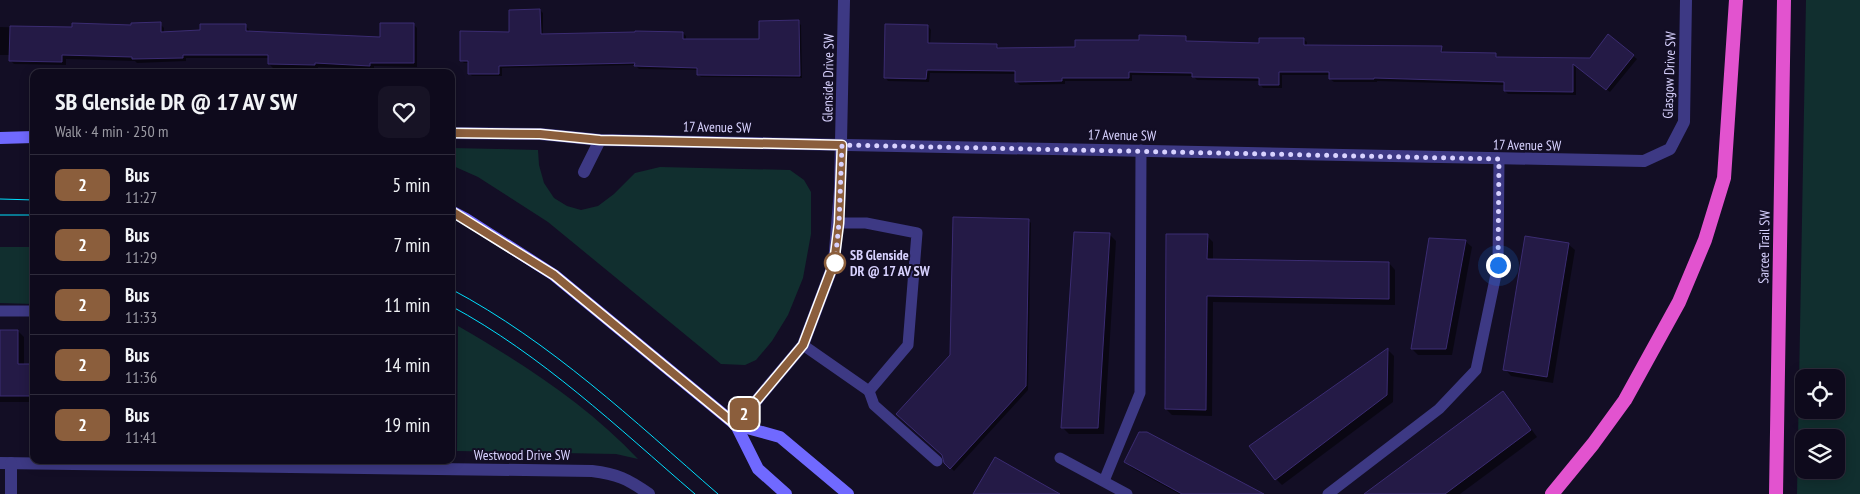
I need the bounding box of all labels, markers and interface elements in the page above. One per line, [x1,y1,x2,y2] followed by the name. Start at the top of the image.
[1658,31,1680,119] street label: Glasgow Drive SW
[818,33,838,122] street label: Glenside Drive SW
[55,86,297,117] text: SB Glenside DR @ 17 AV SW
[378,86,430,138] button: heart
[683,117,752,137] street label: 17 Avenue SW
[55,121,168,141] text: Walk · 4 min · 250 m
[1088,125,1157,145] street label: 17 Avenue SW
[1493,135,1562,155] street label: 17 Avenue SW
[125,163,149,187] text: Bus
[78,173,87,196] text: 2
[393,173,430,197] text: 5 min
[125,187,157,207] text: 11:27
[1754,210,1774,284] street label: Sarcee Trail SW
[125,223,149,247] text: Bus
[78,233,87,256] text: 2
[393,233,430,257] text: 7 min
[850,246,931,280] place label: SB Glenside DR @ 17 AV SW
[125,247,157,267] text: 11:29
[824,252,846,274] marker: SB Glenside DR @ 17 AV SW
[1486,253,1511,278] your location
[125,283,149,307] text: Bus
[78,293,87,316] text: 2
[384,293,430,317] text: 11 min
[125,307,157,327] text: 11:33
[125,343,149,367] text: Bus
[78,353,87,376] text: 2
[384,353,430,377] text: 14 min
[125,367,157,387] text: 11:36
[1795,369,1845,479] map controls
[1795,369,1845,419] button: locate
[728,398,760,430] line badge: 2
[740,402,748,425] text: 2
[125,403,149,427] text: Bus
[78,413,87,436] text: 2
[384,413,430,437] text: 19 min
[125,427,157,447] text: 11:41
[1795,429,1845,479] button: layers
[474,446,571,464] street label: Westwood Drive SW

